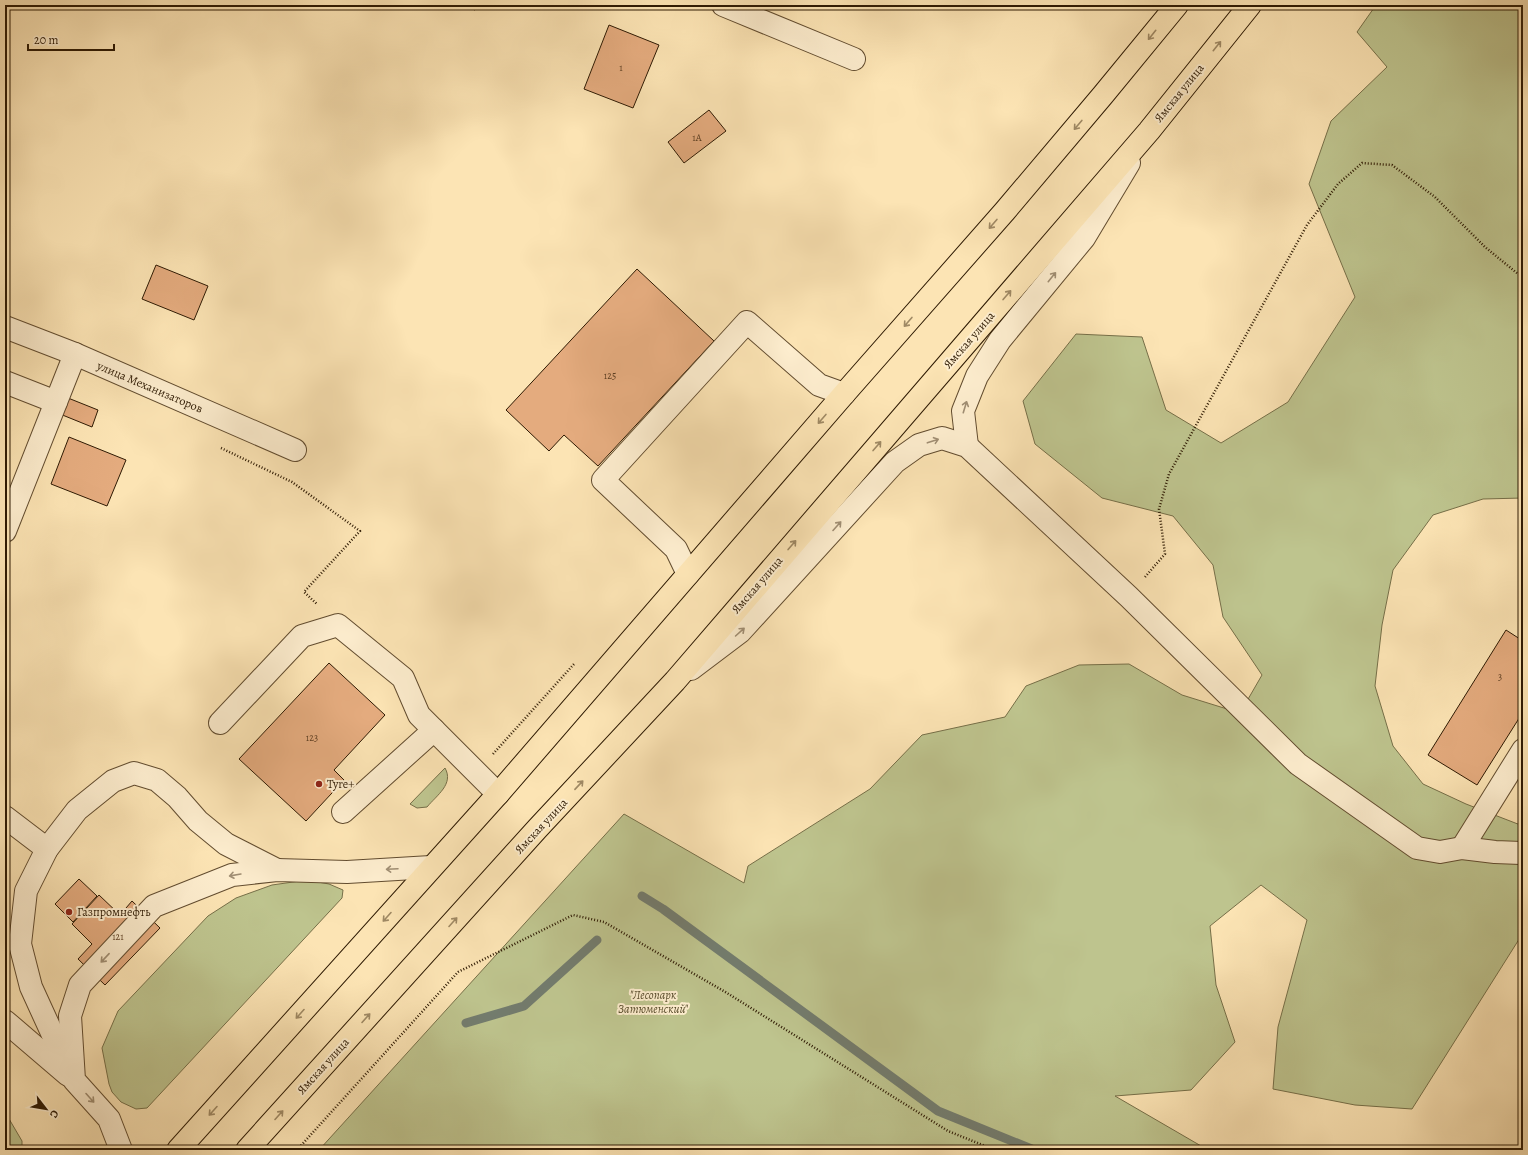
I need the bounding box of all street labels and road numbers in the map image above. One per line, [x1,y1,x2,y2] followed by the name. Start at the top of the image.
[1151,60,1208,126] street label: Ямская улица
[940,308,999,372] street label: Ямская улица
[94,357,206,417] street label: улица Механизаторов
[728,553,787,617] street label: Ямская улица
[511,794,571,857] street label: Ямская улица
[293,1034,353,1098] street label: Ямская улица

